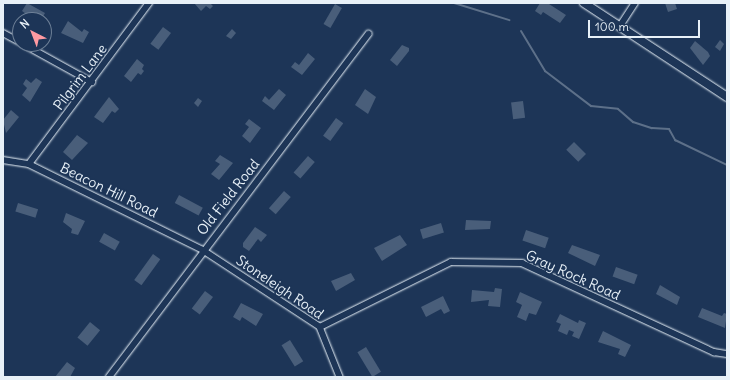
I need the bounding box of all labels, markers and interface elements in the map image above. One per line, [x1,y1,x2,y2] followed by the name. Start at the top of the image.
[12,12,52,52] north arrow
[590,12,702,38] scale bar
[17,16,32,32] text: N
[595,19,629,34] text: 100 m
[50,41,110,113] street label: Pilgrim Lane
[193,156,263,238] street label: Old Field Road
[57,159,161,221] street label: Beacon Hill Road
[523,247,623,303] street label: Gray Rock Road
[233,252,327,322] street label: Stoneleigh Road

